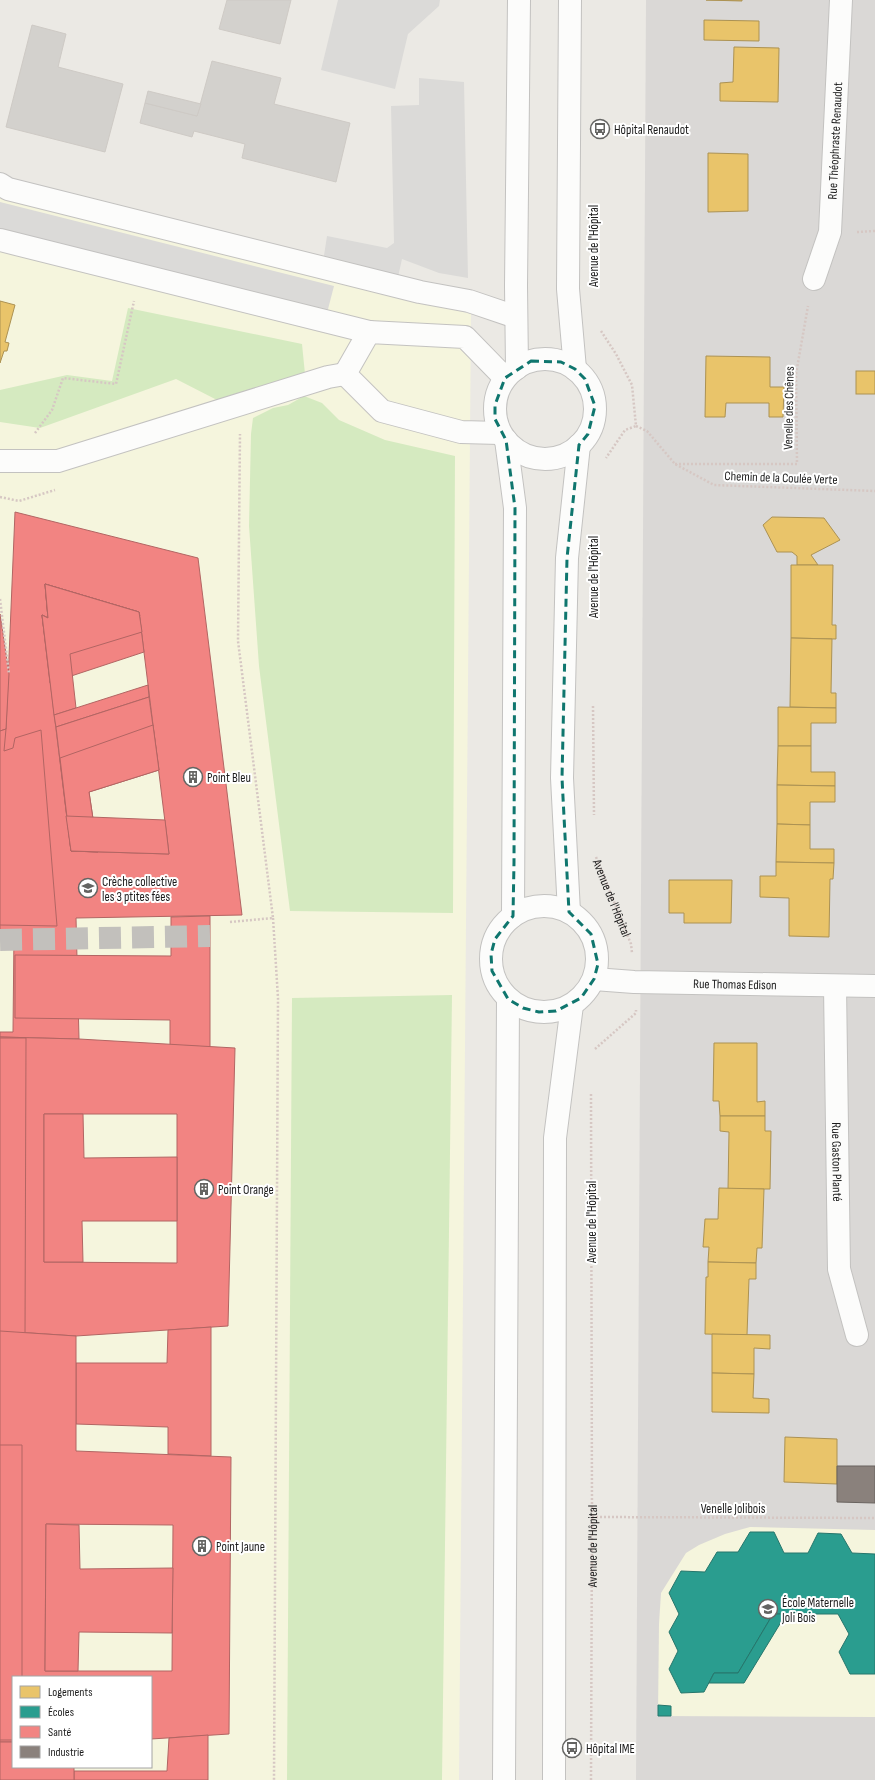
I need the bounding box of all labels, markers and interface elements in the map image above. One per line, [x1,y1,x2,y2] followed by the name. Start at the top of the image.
[825,82,846,200] street label: Rue Théophraste Renaudot
[589,118,611,140] bus stop icon: Hôpital Renaudot
[614,122,689,138] place label: Hôpital Renaudot
[586,205,602,288] street label: Avenue de l'Hôpital
[780,366,798,450] street label: Venelle des Chênes
[724,468,838,488] street label: Chemin de la Coulée Verte
[586,536,602,619] street label: Avenue de l'Hôpital
[182,766,204,788] building icon: Point Bleu
[207,770,251,786] place label: Point Bleu
[588,856,634,939] street label: Avenue de l'Hôpital
[102,874,177,905] place label: Crèche collective les 3 ptites fées
[77,877,99,899] school or university icon: Crèche collective les 3 ptites fées
[693,976,777,993] street label: Rue Thomas Edison
[828,1122,845,1202] street label: Rue Gaston Planté
[193,1178,215,1200] building icon: Point Orange
[584,1181,600,1264] street label: Avenue de l'Hôpital
[218,1182,274,1198] place label: Point Orange
[701,1501,766,1517] street label: Venelle Jolibois
[585,1505,601,1588] street label: Avenue de l'Hôpital
[191,1535,213,1557] building icon: Point Jaune
[216,1539,265,1555] place label: Point Jaune
[781,1595,854,1626] place label: École Maternelle Joli Bois
[757,1598,779,1620] school or university icon: École Maternelle Joli Bois
[12,1676,152,1768] legend
[48,1685,92,1700] text: Logements
[48,1705,74,1720] text: Écoles
[48,1725,72,1740] text: Santé
[561,1737,583,1759] bus stop icon: Hôpital IME
[586,1741,635,1757] place label: Hôpital IME
[48,1745,84,1760] text: Industrie

